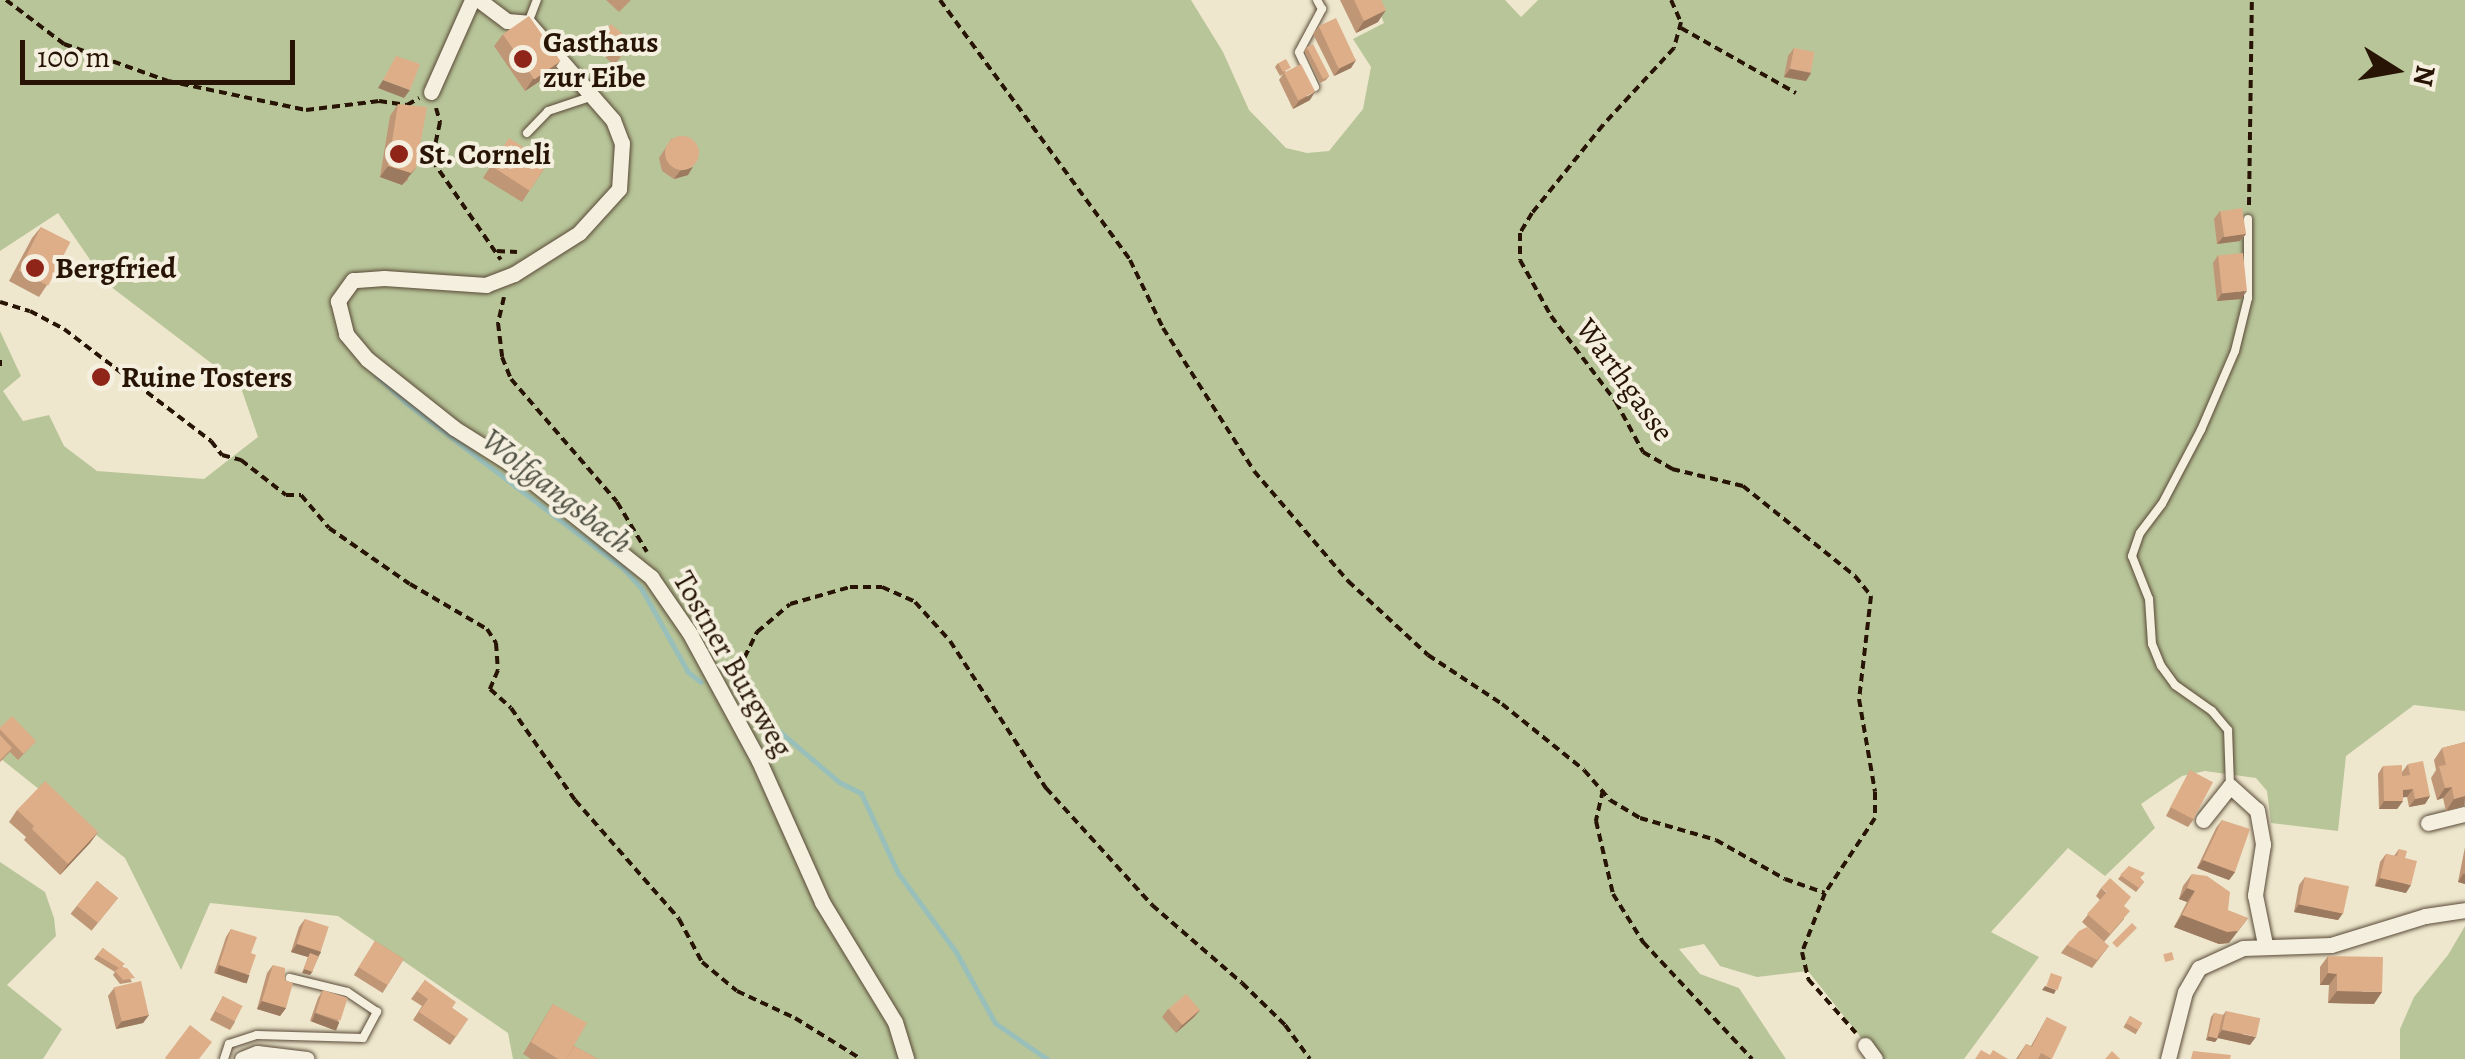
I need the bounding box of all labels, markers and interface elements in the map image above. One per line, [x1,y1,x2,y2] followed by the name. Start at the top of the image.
[25,20,300,82] scale bar
[2345,20,2445,120] north arrow
[543,24,658,94] place label: Gasthaus zur Eibe
[37,37,110,77] text: 100 m
[512,48,534,70] marker: Gasthaus zur Eibe
[2404,62,2445,89] text: N
[419,136,552,172] place label: St. Corneli
[388,143,410,165] marker: St. Corneli
[55,250,176,286] place label: Bergfried
[24,257,46,279] marker: Bergfried
[1568,312,1682,448] street label: Warthgasse
[121,359,293,395] place label: Ruine Tosters
[90,366,112,388] marker: Ruine Tosters
[474,420,640,562] water label: Wolfgangsbach
[665,565,801,763] street label: Tostner Burgweg

